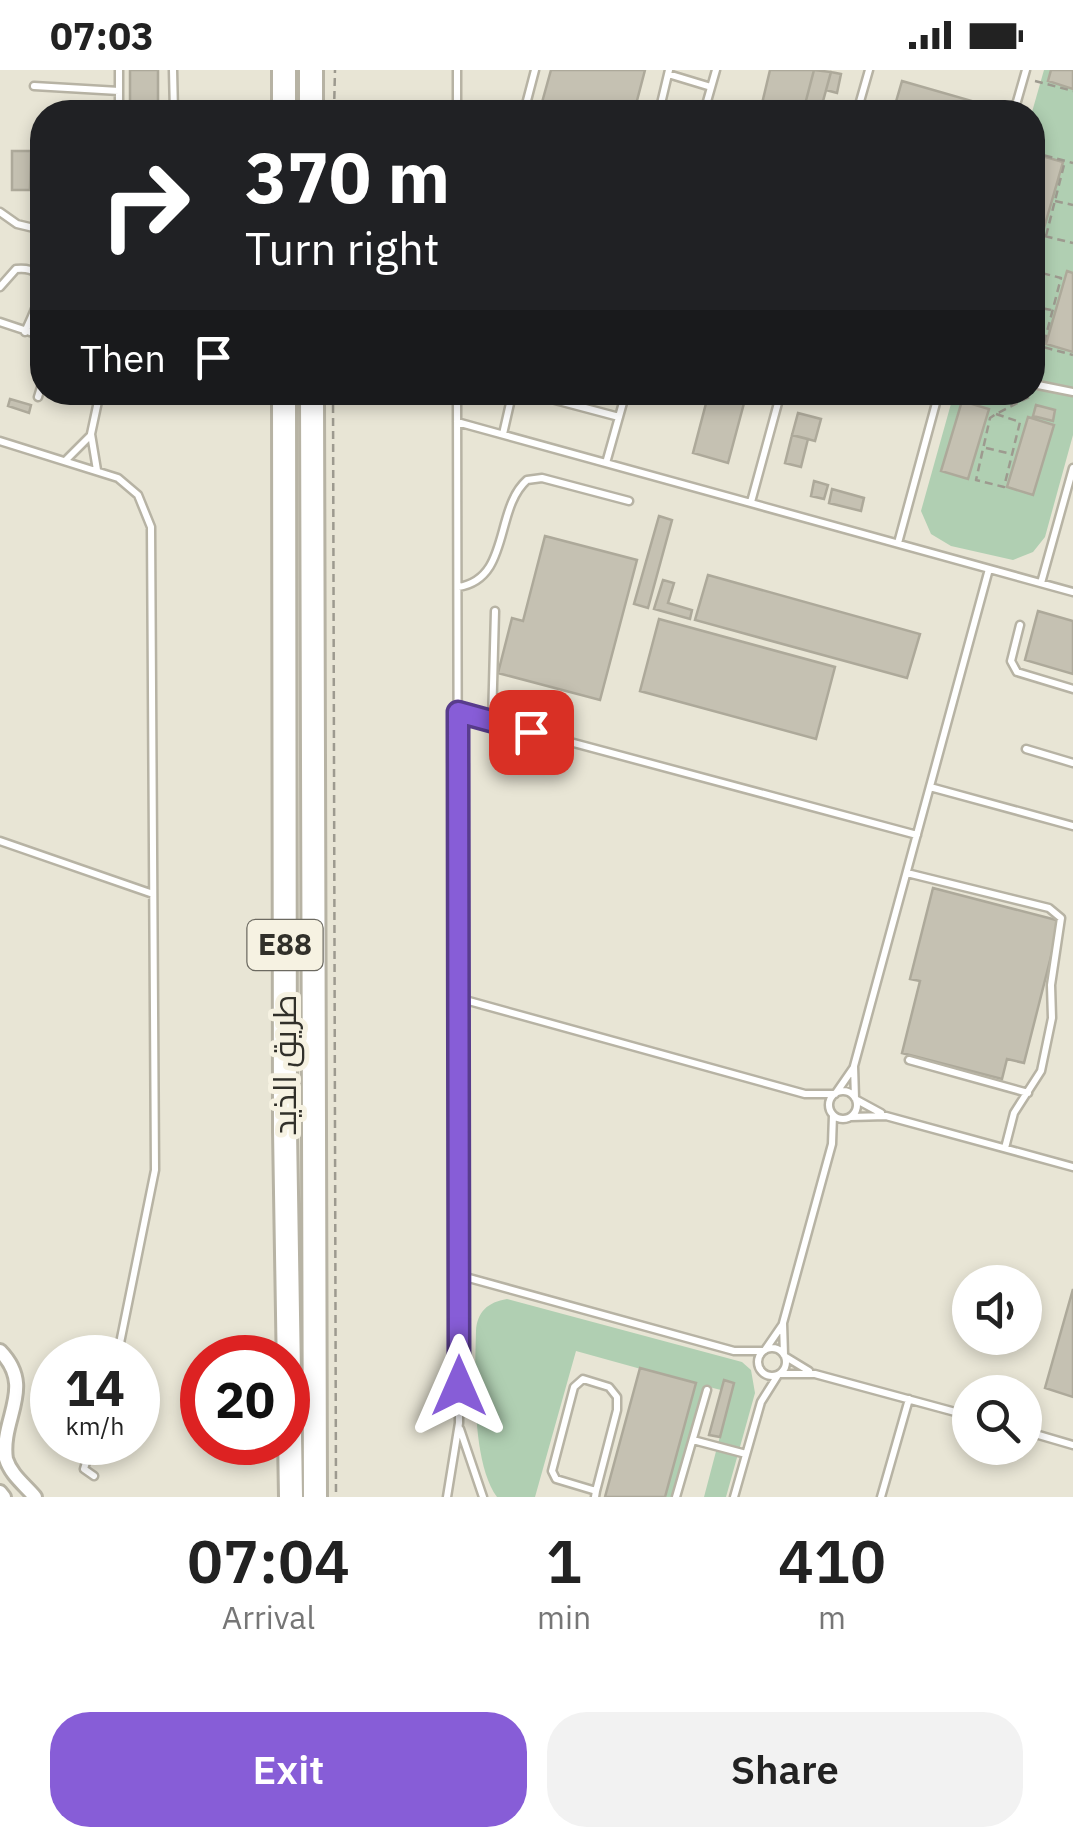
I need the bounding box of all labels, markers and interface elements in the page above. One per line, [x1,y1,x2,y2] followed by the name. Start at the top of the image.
[50,11,154,60] text: 07:03
[245,131,450,222] text: 370 m
[80,140,210,270] icon: right
[245,219,440,277] text: Turn right
[186,330,241,385] icon: arrive
[80,333,166,382] text: Then
[489,690,574,775] pin
[504,705,559,760] icon: arrive
[248,920,322,970] road number: E88
[263,995,305,1135] street label: طريق الذيد
[952,1265,1042,1465] map controls
[952,1265,1042,1355] button: sound
[407,1334,511,1438] position arrow
[180,1335,310,1465] speed limit sign: 20
[65,1355,125,1420] text: 14
[952,1375,1042,1465] button: search
[66,1409,124,1442] text: km/h
[187,1521,350,1600] text: 07:04
[546,1521,582,1600] text: 1
[778,1521,886,1600] text: 410
[222,1596,315,1638] text: Arrival
[537,1596,591,1638] text: min
[818,1596,846,1638] text: m
[50,1712,527,1827] button: Exit
[547,1712,1023,1827] button: Share

